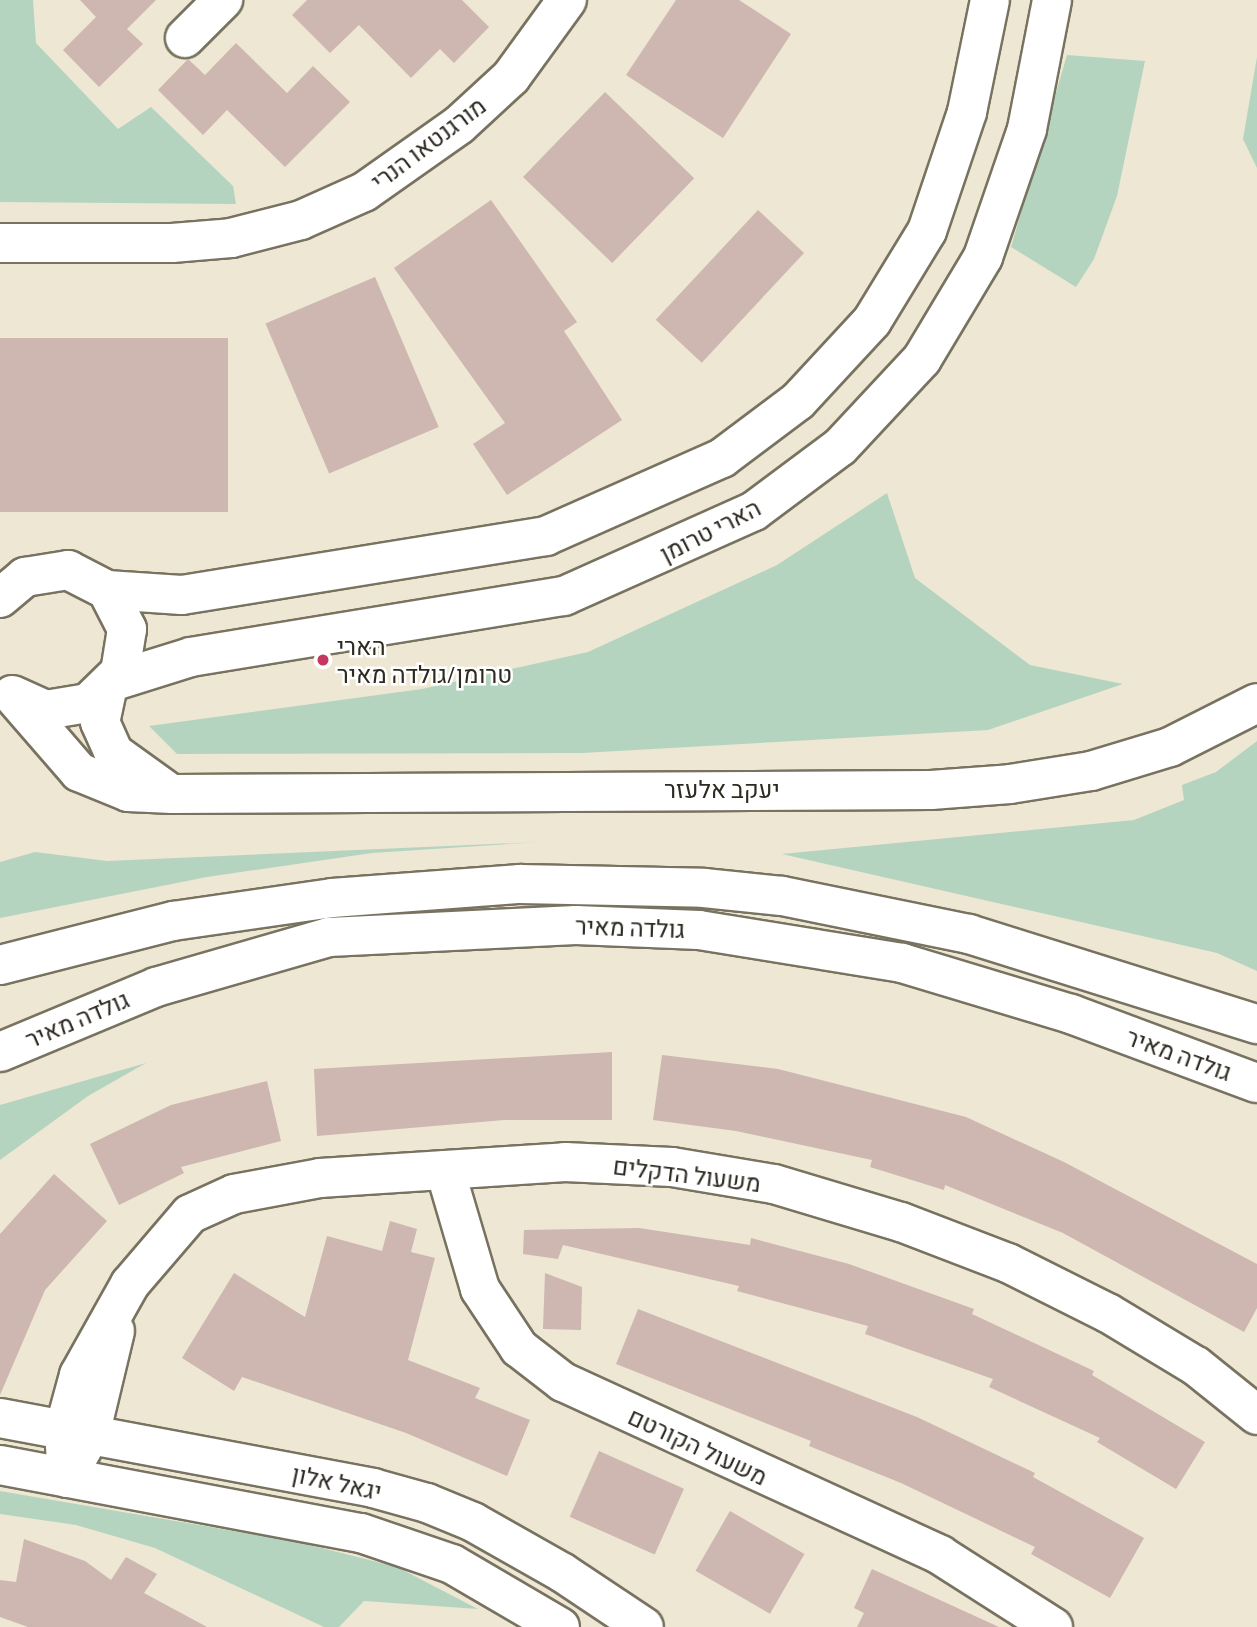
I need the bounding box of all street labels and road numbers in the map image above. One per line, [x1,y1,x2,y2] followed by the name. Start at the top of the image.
[365,91,491,195] street label: מורגנטאו הנרי
[655,492,765,568] street label: הארי טרומן
[664,775,780,803] street label: יעקב אלעזר
[575,911,685,943] street label: גולדה מאיר
[21,984,133,1054] street label: גולדה מאיר
[1123,1022,1235,1086] street label: גולדה מאיר
[611,1151,763,1197] street label: משעול הדקלים
[624,1401,772,1491] street label: משעול הקורטם
[290,1458,384,1506] street label: יגאל אלון

